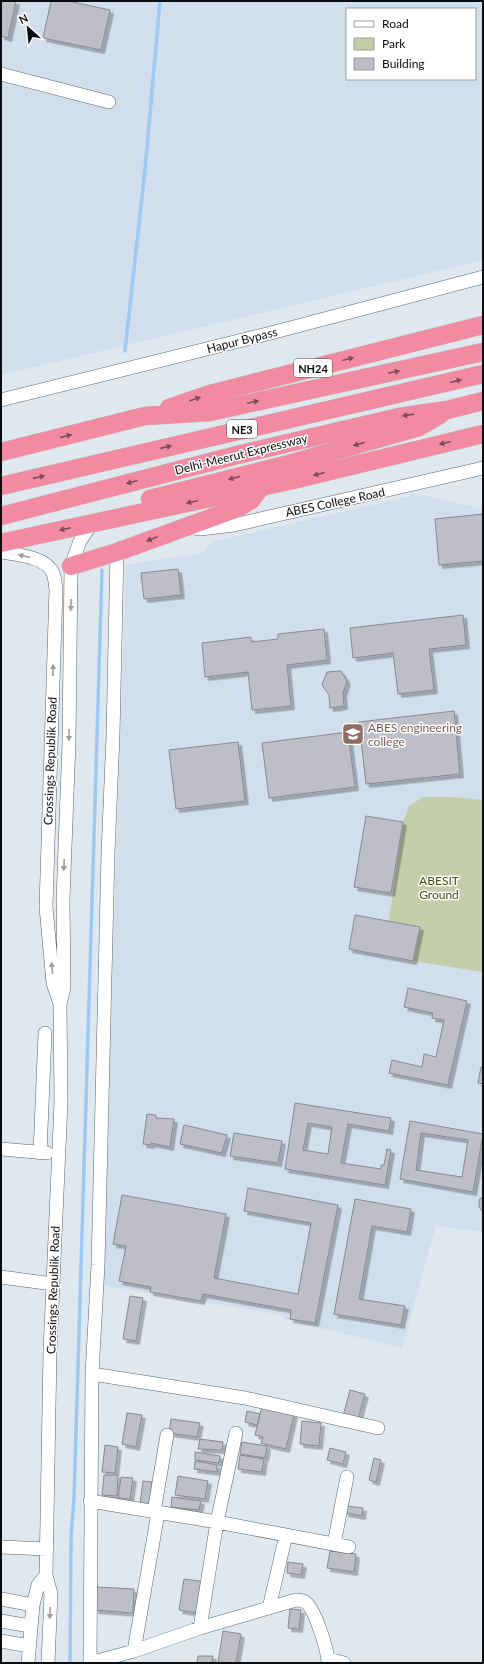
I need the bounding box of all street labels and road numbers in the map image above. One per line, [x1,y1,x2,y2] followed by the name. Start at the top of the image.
[205,324,279,356] street label: Hapur Bypass
[294,359,332,377] road number: NH24
[227,420,257,438] road number: NE3
[173,430,310,478] street label: Delhi-Meerut Expressway
[284,484,386,520] street label: ABES College Road
[40,697,60,825] street label: Crossings Republik Road
[43,1226,63,1354] street label: Crossings Republik Road

